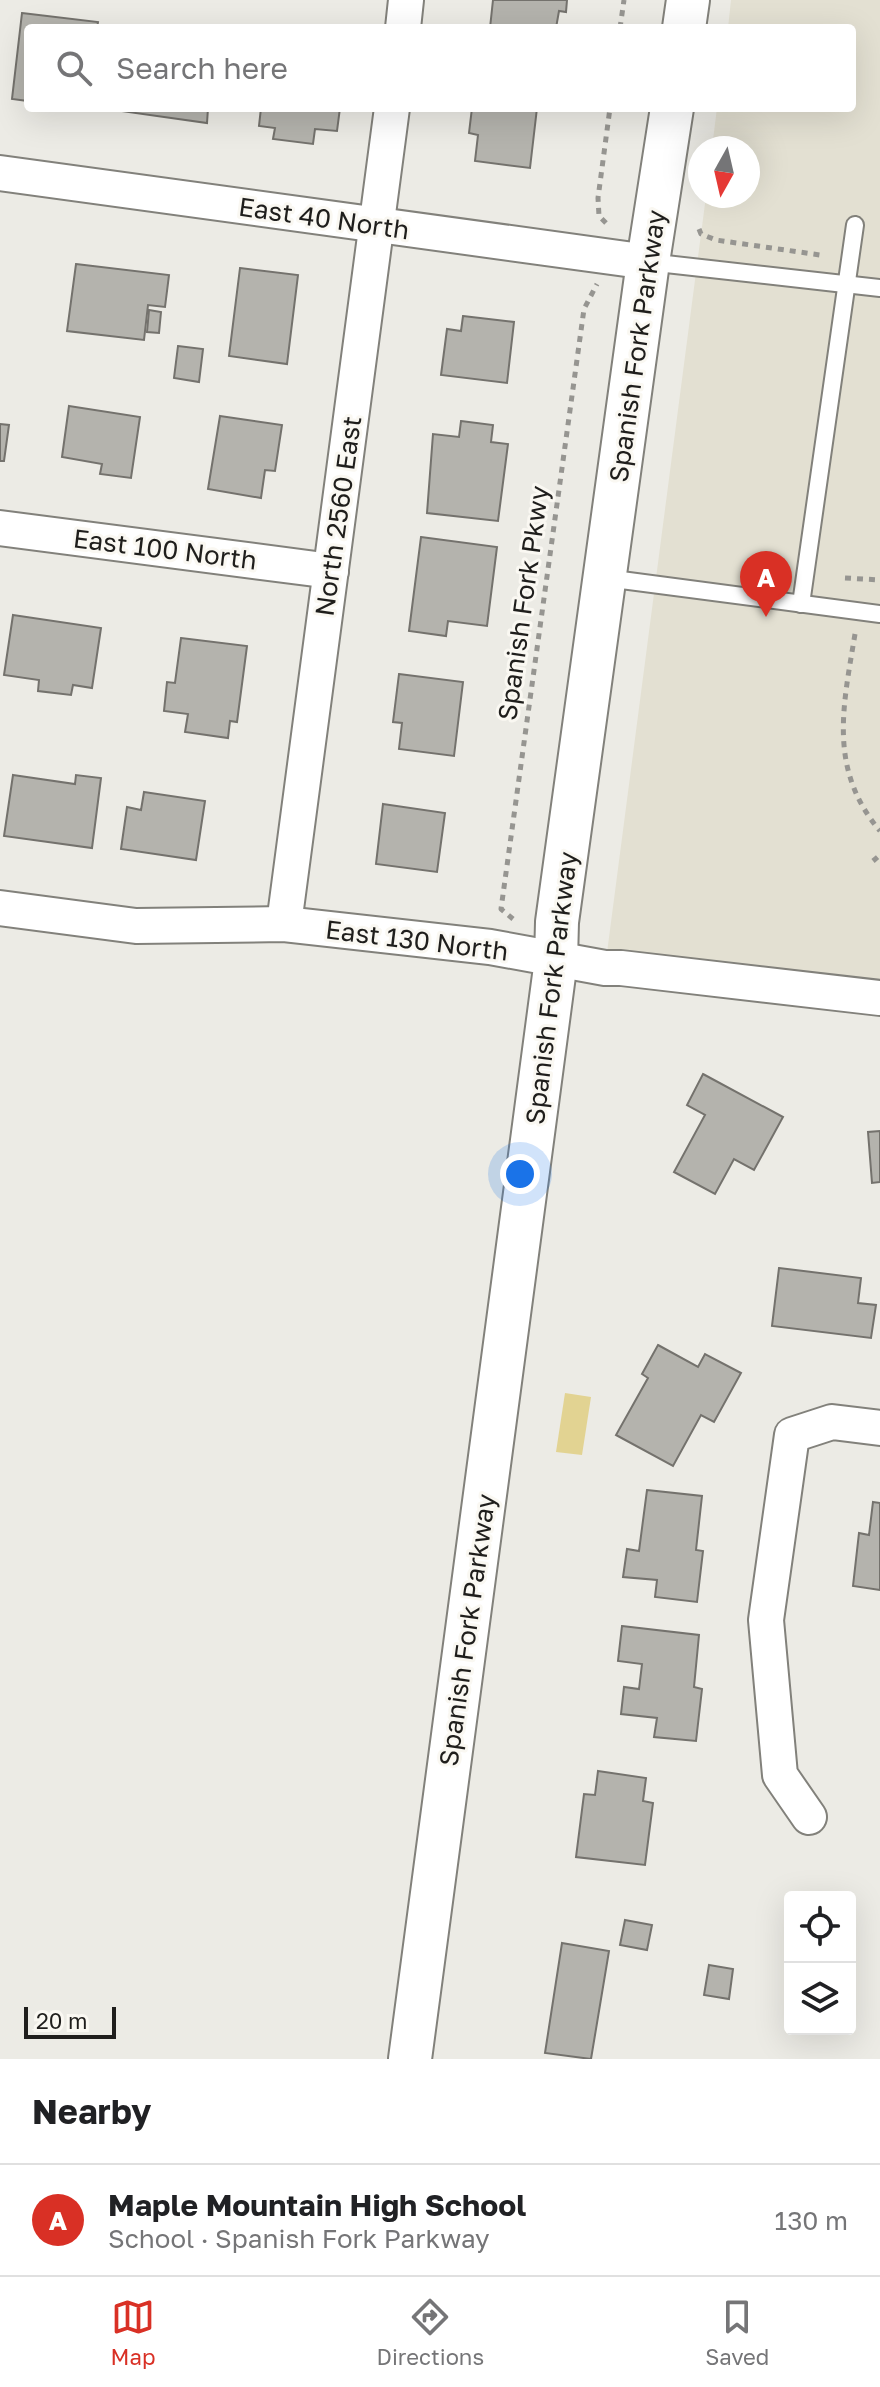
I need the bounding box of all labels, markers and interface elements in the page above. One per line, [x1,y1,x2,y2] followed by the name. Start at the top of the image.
[24,24,856,112] search box
[52,46,96,90] icon: search
[116,50,288,86] text: Search here
[688,136,760,208] north arrow
[237,191,411,245] street label: East 40 North
[603,207,672,484] street label: Spanish Fork Parkway
[309,414,367,618] street label: North 2560 East
[491,483,555,722] street label: Spanish Fork Pkwy
[71,522,259,576] street label: East 100 North
[740,551,792,617] pin: A
[519,849,583,1126] street label: Spanish Fork Parkway
[324,913,510,967] street label: East 130 North
[500,1154,540,1194] your location
[433,1491,502,1768] street label: Spanish Fork Parkway
[784,1891,856,2035] map controls
[784,1891,856,1963] button: locate
[784,1963,856,2035] button: layers
[24,2003,116,2039] scale bar
[36,2007,87,2034] text: 20 m
[32,2091,152,2131] text: Nearby
[108,2187,526,2223] text: Maple Mountain High School
[49,2205,67,2236] text: A
[775,2205,848,2236] text: 130 m
[108,2223,490,2254] text: School · Spanish Fork Parkway
[111,2295,155,2370] tab: Map
[377,2295,484,2370] tab: Directions
[705,2295,769,2370] tab: Saved

